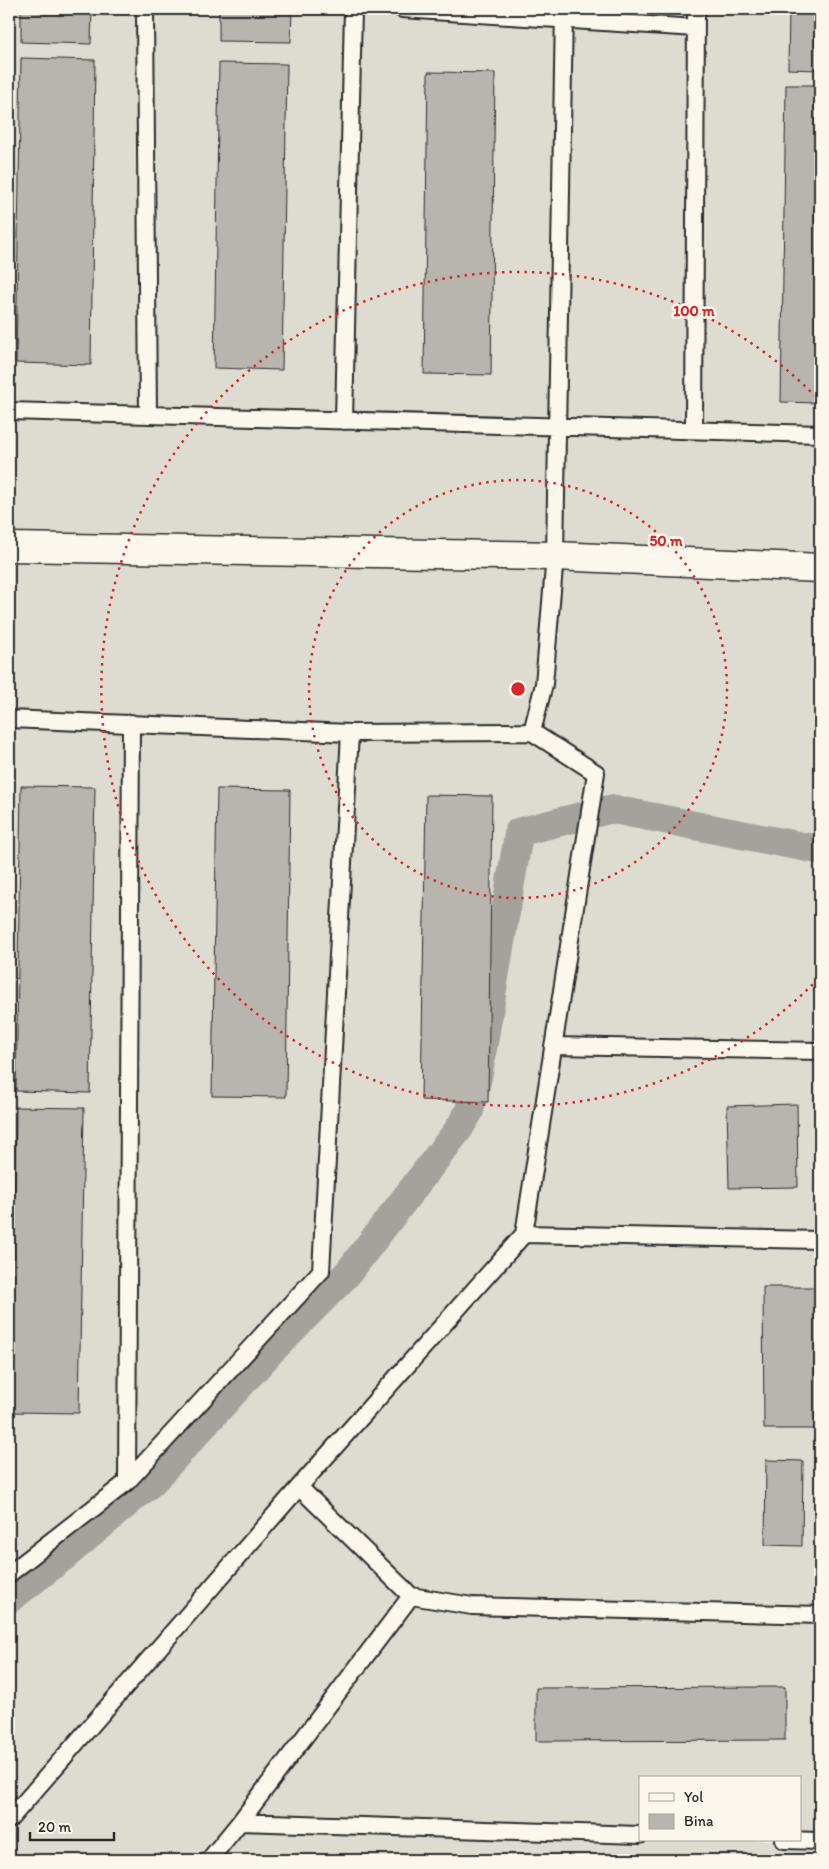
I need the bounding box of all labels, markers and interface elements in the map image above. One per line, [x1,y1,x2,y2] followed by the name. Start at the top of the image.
[673,302,715,320] text: 100 m
[649,532,683,550] text: 50 m
[509,680,527,698] centre of rings
[639,1776,802,1842] legend
[684,1788,704,1806] text: Yol
[30,1809,114,1841] scale bar
[684,1812,714,1830] text: Bina
[38,1818,72,1836] text: 20 m

